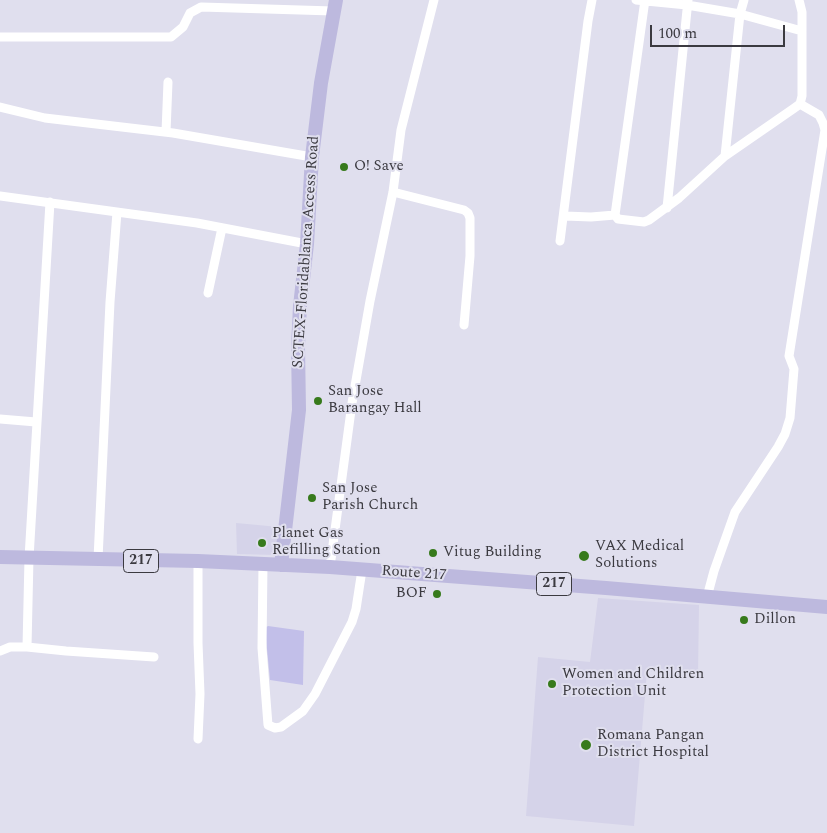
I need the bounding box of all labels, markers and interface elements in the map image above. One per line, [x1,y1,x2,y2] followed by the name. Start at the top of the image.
[652,15,787,47] scale bar
[658,22,697,45] text: 100 m
[290,135,324,369] street label: SCTEX-Floridablanca Access Road
[354,158,404,176] place label: O! Save
[338,161,350,173] marker: O! Save
[328,383,422,418] place label: San Jose Barangay Hall
[312,395,324,407] marker: San Jose Barangay Hall
[322,480,418,515] place label: San Jose Parish Church
[306,492,318,504] marker: San Jose Parish Church
[272,525,381,560] place label: Planet Gas Refilling Station
[256,537,268,549] marker: Planet Gas Refilling Station
[595,538,684,573] place label: VAX Medical Solutions
[443,544,542,562] place label: Vitug Building
[427,547,439,559] marker: Vitug Building
[577,549,591,563] marker: VAX Medical Solutions
[124,550,158,572] road number: 217
[381,563,447,585] street label: Route 217
[536,572,572,596] road number: 217
[396,585,427,603] place label: BOF
[431,588,443,600] marker: BOF
[754,611,796,629] place label: Dillon
[738,614,750,626] marker: Dillon
[562,666,704,701] place label: Women and Children Protection Unit
[546,678,558,690] marker: Women and Children Protection Unit
[597,727,709,762] place label: Romana Pangan District Hospital
[579,738,593,752] marker: Romana Pangan District Hospital

